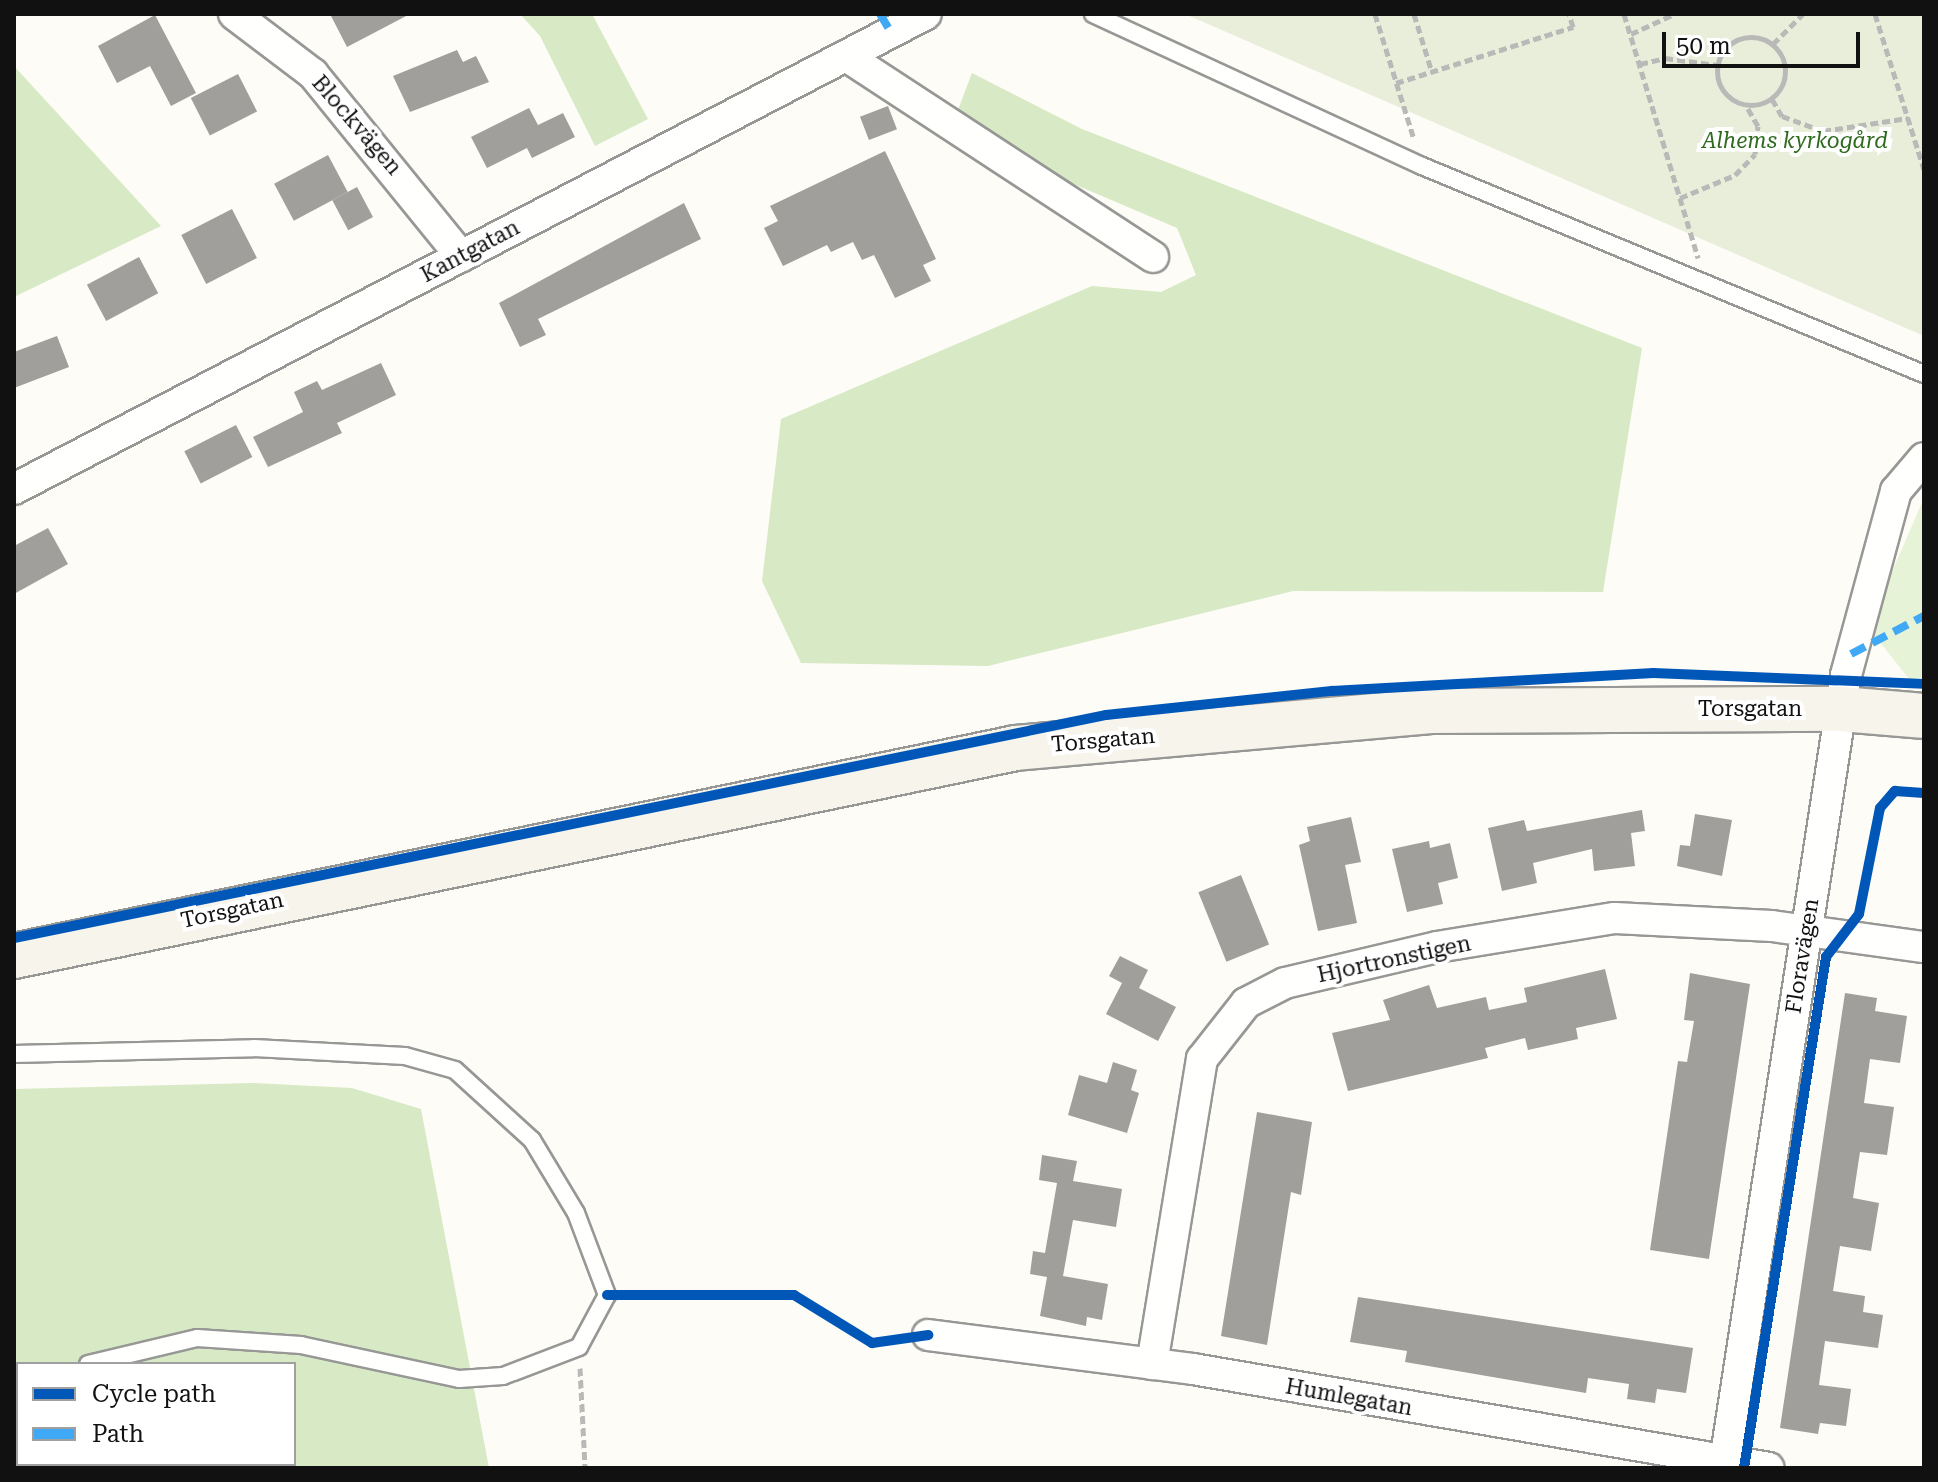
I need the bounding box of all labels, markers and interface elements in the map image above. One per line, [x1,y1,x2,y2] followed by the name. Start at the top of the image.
[1666,16,1864,66] scale bar
[1676,32,1731,60] text: 50 m
[307,70,407,180] street label: Blockvägen
[1702,128,1888,154] park label: Alhems kyrkogård
[416,214,524,288] street label: Kantgatan
[1698,696,1802,722] street label: Torsgatan
[1050,722,1156,758] street label: Torsgatan
[178,886,286,934] street label: Torsgatan
[1780,897,1824,1015] street label: Floravägen
[1315,930,1473,988] street label: Hjortronstigen
[16,1362,296,1466] legend
[1283,1373,1415,1421] street label: Humlegatan
[92,1380,216,1408] text: Cycle path
[92,1420,144,1448] text: Path

